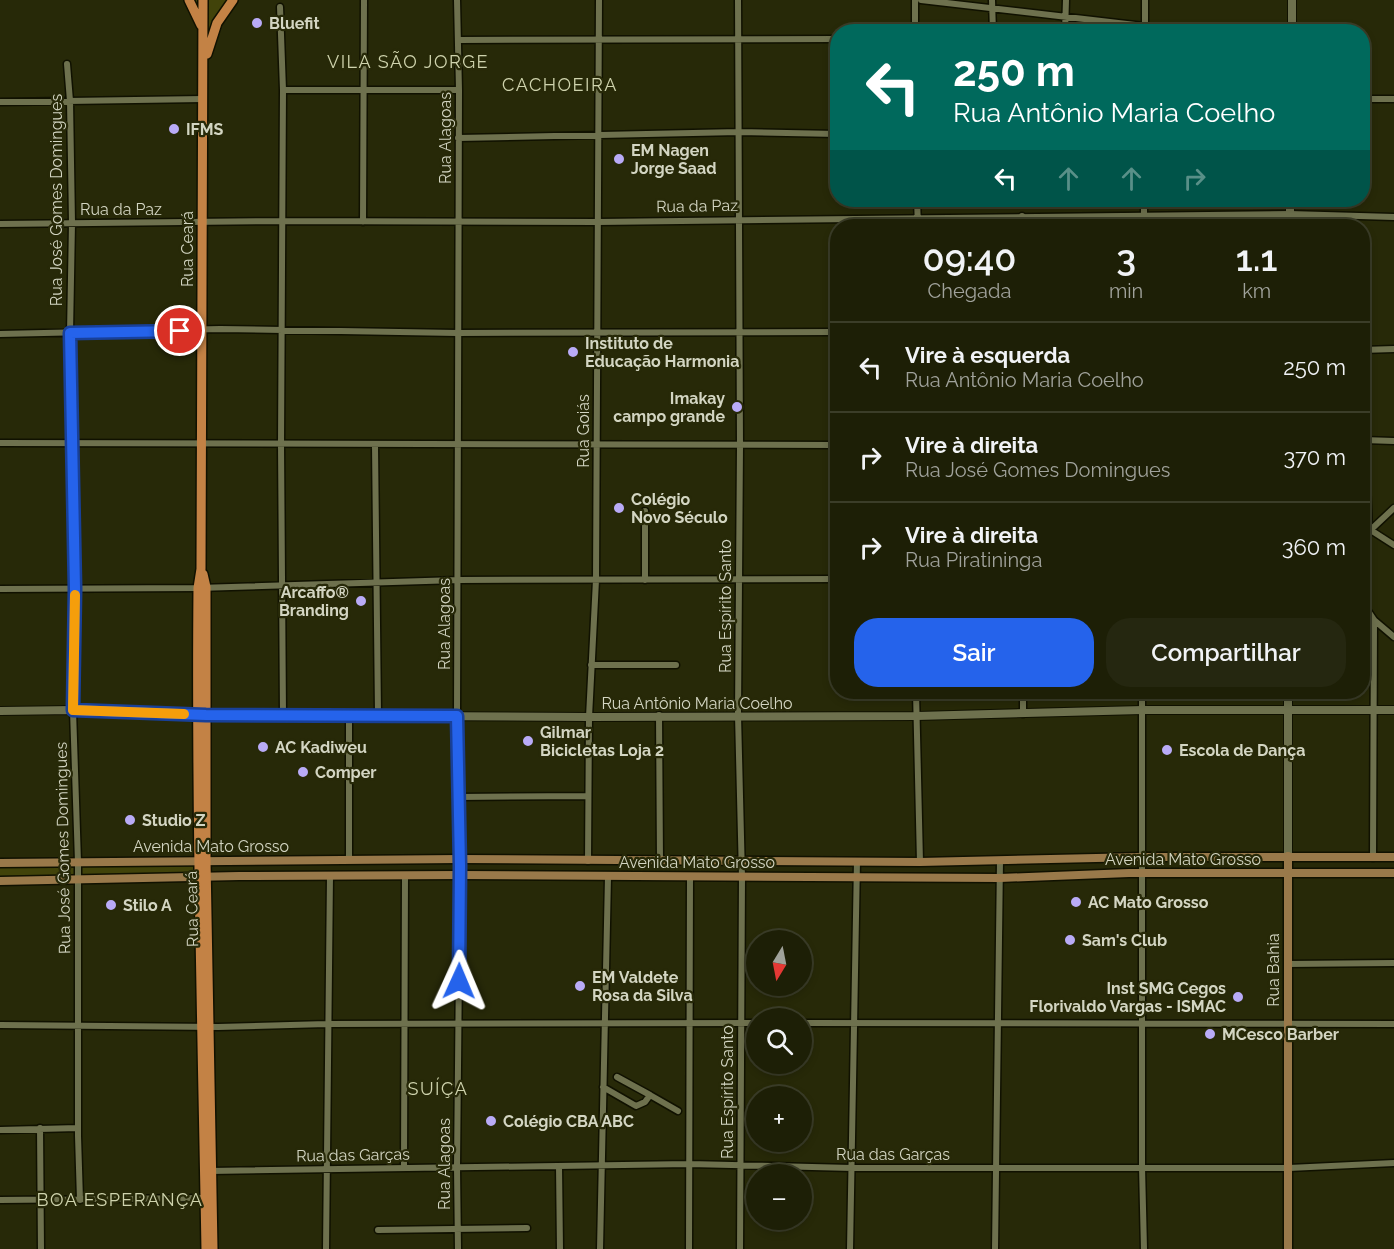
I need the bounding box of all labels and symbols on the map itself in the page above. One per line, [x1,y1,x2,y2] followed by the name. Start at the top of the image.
[269,14,320,33] place label: Bluefit
[250,16,264,30] marker: Bluefit
[327,51,489,72] district label: VILA SÃO JORGE
[502,74,618,95] district label: CACHOEIRA
[436,92,455,184] street label: Rua Alagoas
[47,94,66,306] street label: Rua José Gomes Domingues
[186,120,224,139] place label: IFMS
[167,122,181,136] marker: IFMS
[631,141,717,178] place label: EM Nagen Jorge Saad
[612,152,626,166] marker: EM Nagen Jorge Saad
[656,196,738,216] street label: Rua da Paz
[80,200,162,219] street label: Rua da Paz
[178,211,197,287] street label: Rua Ceará
[154,305,205,356] pin
[585,334,739,371] place label: Instituto de Educação Harmonia
[566,345,580,359] marker: Instituto de Educação Harmonia
[613,389,725,426] place label: Imakay campo grande
[574,394,593,468] street label: Rua Goiás
[730,400,744,414] marker: Imakay campo grande
[631,490,728,527] place label: Colégio Novo Século
[612,501,626,515] marker: Colégio Novo Século
[716,539,735,673] street label: Rua Espírito Santo
[435,578,454,670] street label: Rua Alagoas
[279,583,349,620] place label: Arcaffo® Branding
[354,594,368,608] marker: Arcaffo® Branding
[601,694,793,713] street label: Rua Antônio Maria Coelho
[540,723,664,760] place label: Gilmar Bicicletas Loja 2
[521,734,535,748] marker: Gilmar Bicicletas Loja 2
[275,738,367,757] place label: AC Kadiweu
[256,740,270,754] marker: AC Kadiweu
[52,741,74,954] street label: Rua José Gomes Domingues
[1179,741,1305,760] place label: Escola de Dança
[1160,743,1174,757] marker: Escola de Dança
[315,763,376,782] place label: Comper
[296,765,310,779] marker: Comper
[142,811,206,830] place label: Studio Z
[123,813,137,827] marker: Studio Z
[133,837,289,856] street label: Avenida Mato Grosso
[1105,850,1261,869] street label: Avenida Mato Grosso
[619,853,775,872] street label: Avenida Mato Grosso
[182,871,202,947] street label: Rua Ceará
[1088,893,1209,912] place label: AC Mato Grosso
[1069,895,1083,909] marker: AC Mato Grosso
[123,896,172,915] place label: Stilo A
[104,898,118,912] marker: Stilo A
[746,930,812,996] north arrow
[1082,931,1167,950] place label: Sam's Club
[1063,933,1077,947] marker: Sam's Club
[1264,933,1283,1007] street label: Rua Bahia
[427,949,491,1013] position arrow
[592,968,693,1005] place label: EM Valdete Rosa da Silva
[573,979,587,993] marker: EM Valdete Rosa da Silva
[1029,979,1226,1016] place label: Inst SMG Cegos Florivaldo Vargas - ISMAC
[1231,990,1245,1004] marker: Inst SMG Cegos Florivaldo Vargas - ISMAC
[718,1025,737,1159] street label: Rua Espírito Santo
[1222,1025,1339,1044] place label: MCesco Barber
[1203,1027,1217,1041] marker: MCesco Barber
[408,1077,468,1099] district label: SUÍÇA
[503,1112,634,1131] place label: Colégio CBA ABC
[484,1114,498,1128] marker: Colégio CBA ABC
[435,1118,454,1210] street label: Rua Alagoas
[296,1145,410,1165] street label: Rua das Garças
[836,1145,950,1164] street label: Rua das Garças
[37,1189,203,1210] district label: BOA ESPERANÇA

